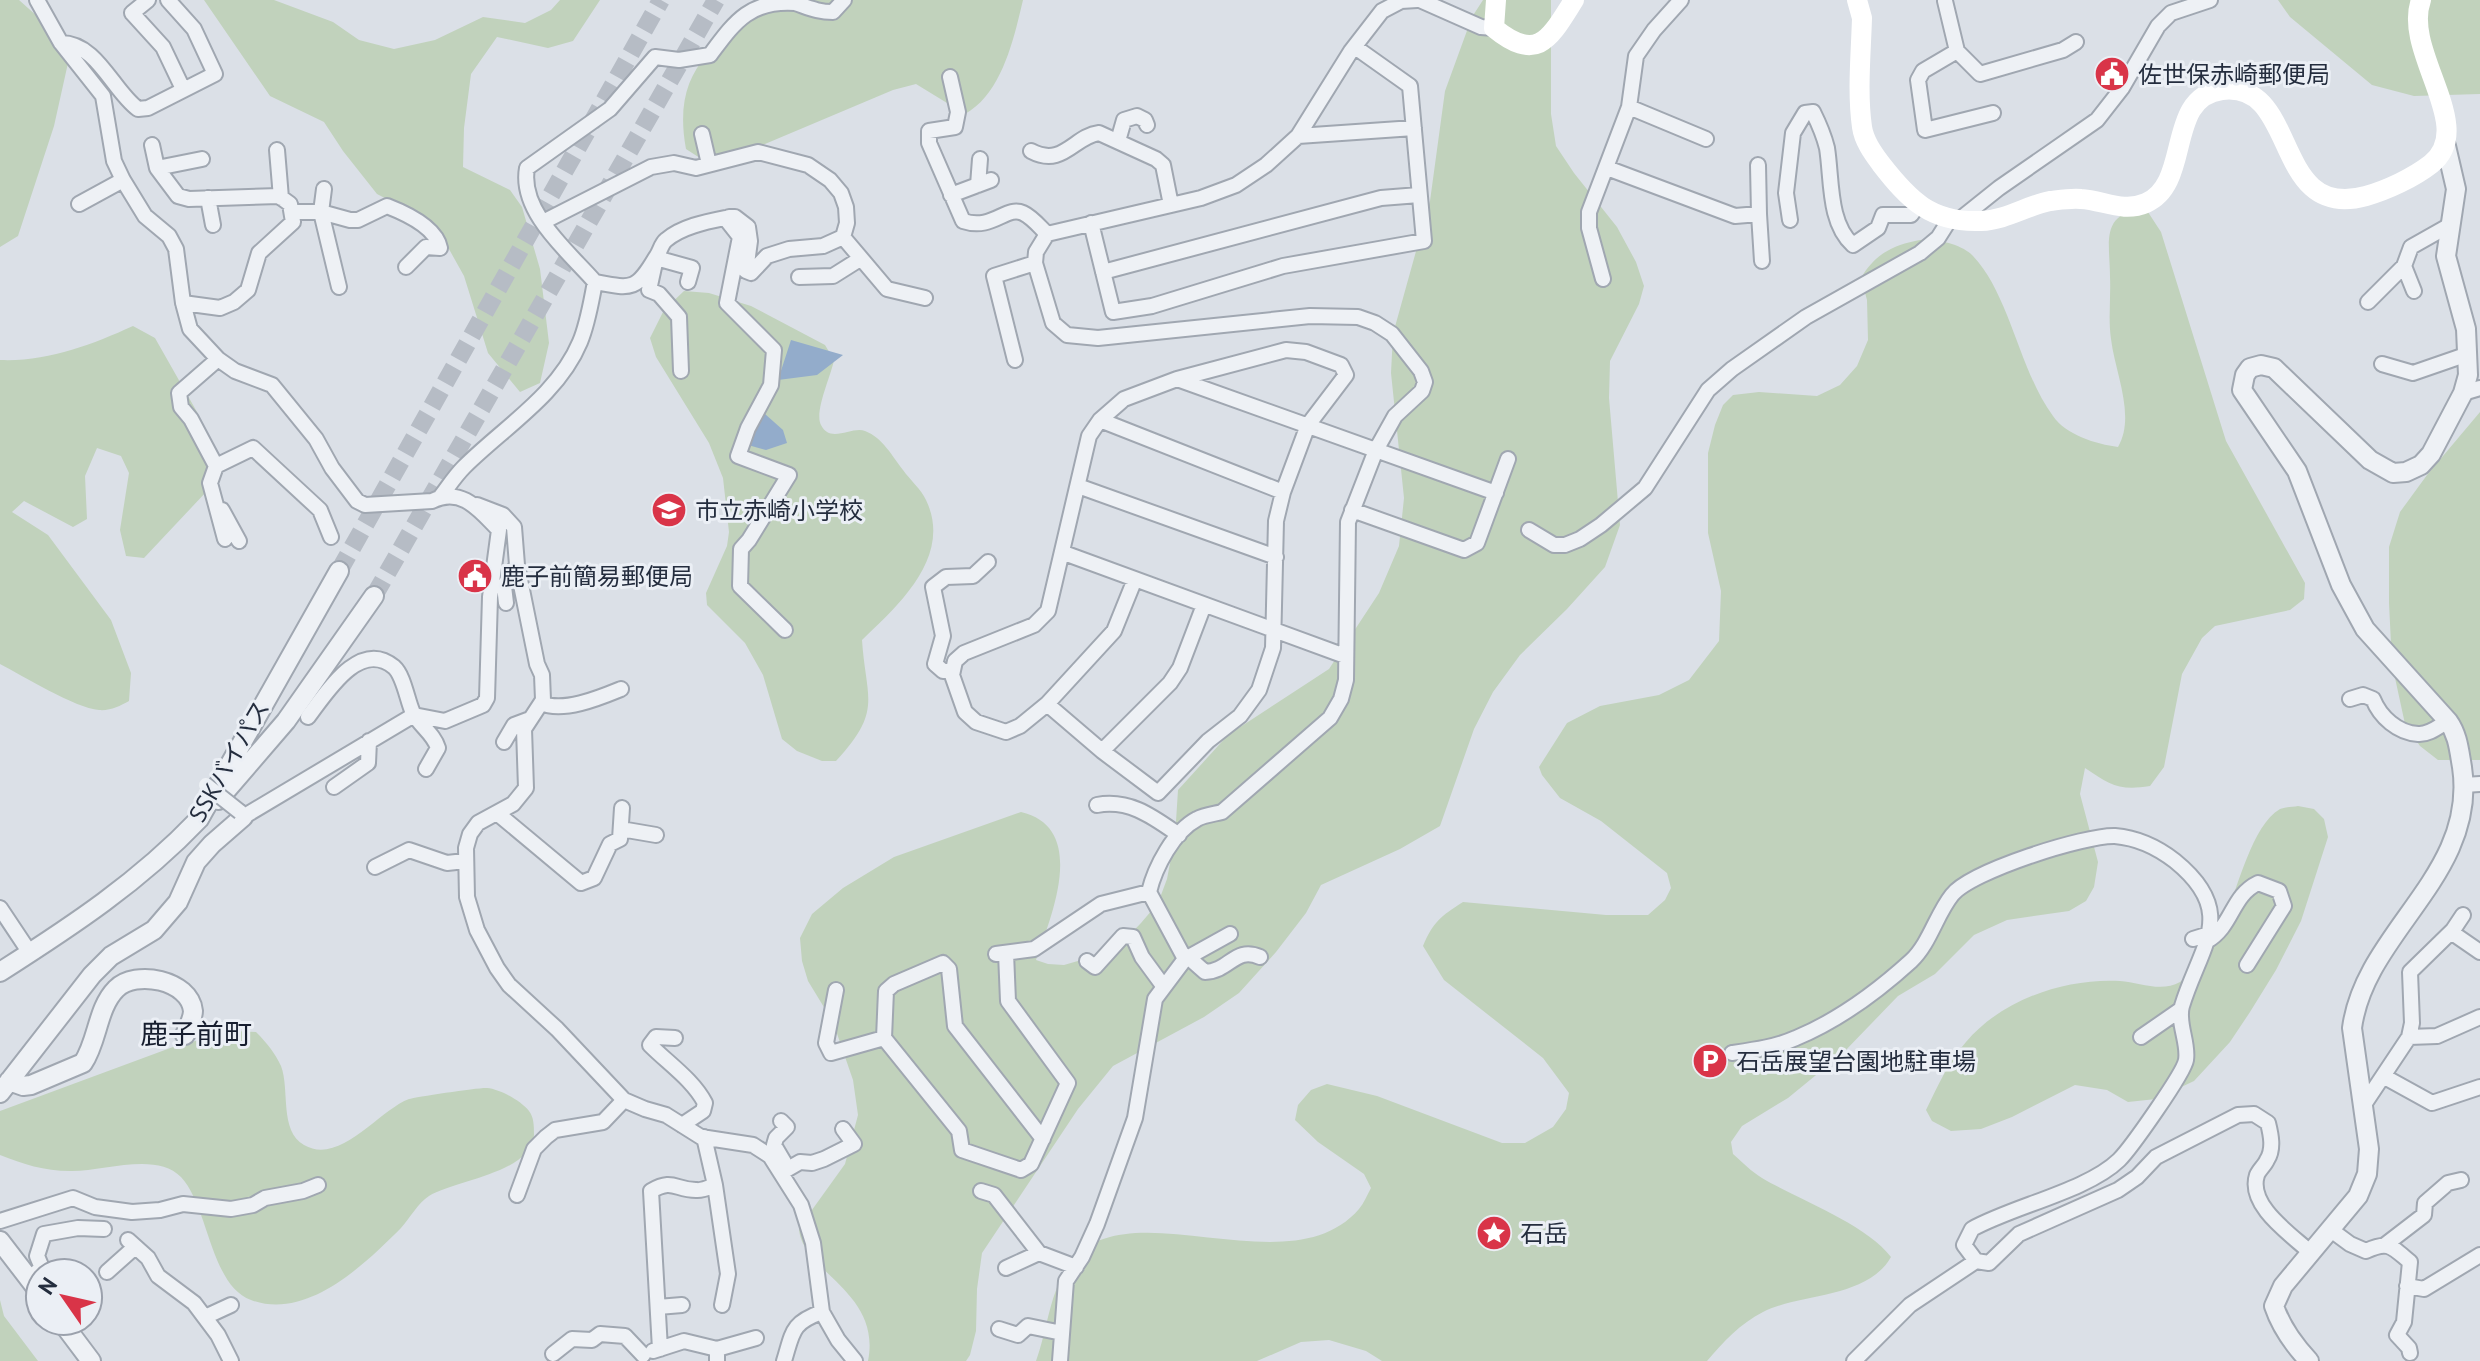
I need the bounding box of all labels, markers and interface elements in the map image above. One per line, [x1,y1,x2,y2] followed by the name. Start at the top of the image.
[2093,55,2131,93] public building icon: 佐世保赤崎郵便局
[2138,59,2330,90] place label: 佐世保赤崎郵便局
[650,491,688,529] school or university icon: 市立赤崎小学校
[695,495,863,526] place label: 市立赤崎小学校
[456,557,494,595] public building icon: 鹿子前簡易郵便局
[501,561,693,592] place label: 鹿子前簡易郵便局
[182,695,276,827] street label: SSKバイパス
[140,1015,252,1052] district label: 鹿子前町
[1691,1042,1729,1080] parking icon: 石岳展望台園地駐車場
[1736,1046,1976,1077] place label: 石岳展望台園地駐車場
[1475,1214,1513,1252] place icon: 石岳
[1520,1218,1568,1249] place label: 石岳
[24,1257,104,1337] north arrow
[32,1272,63,1300] text: N

